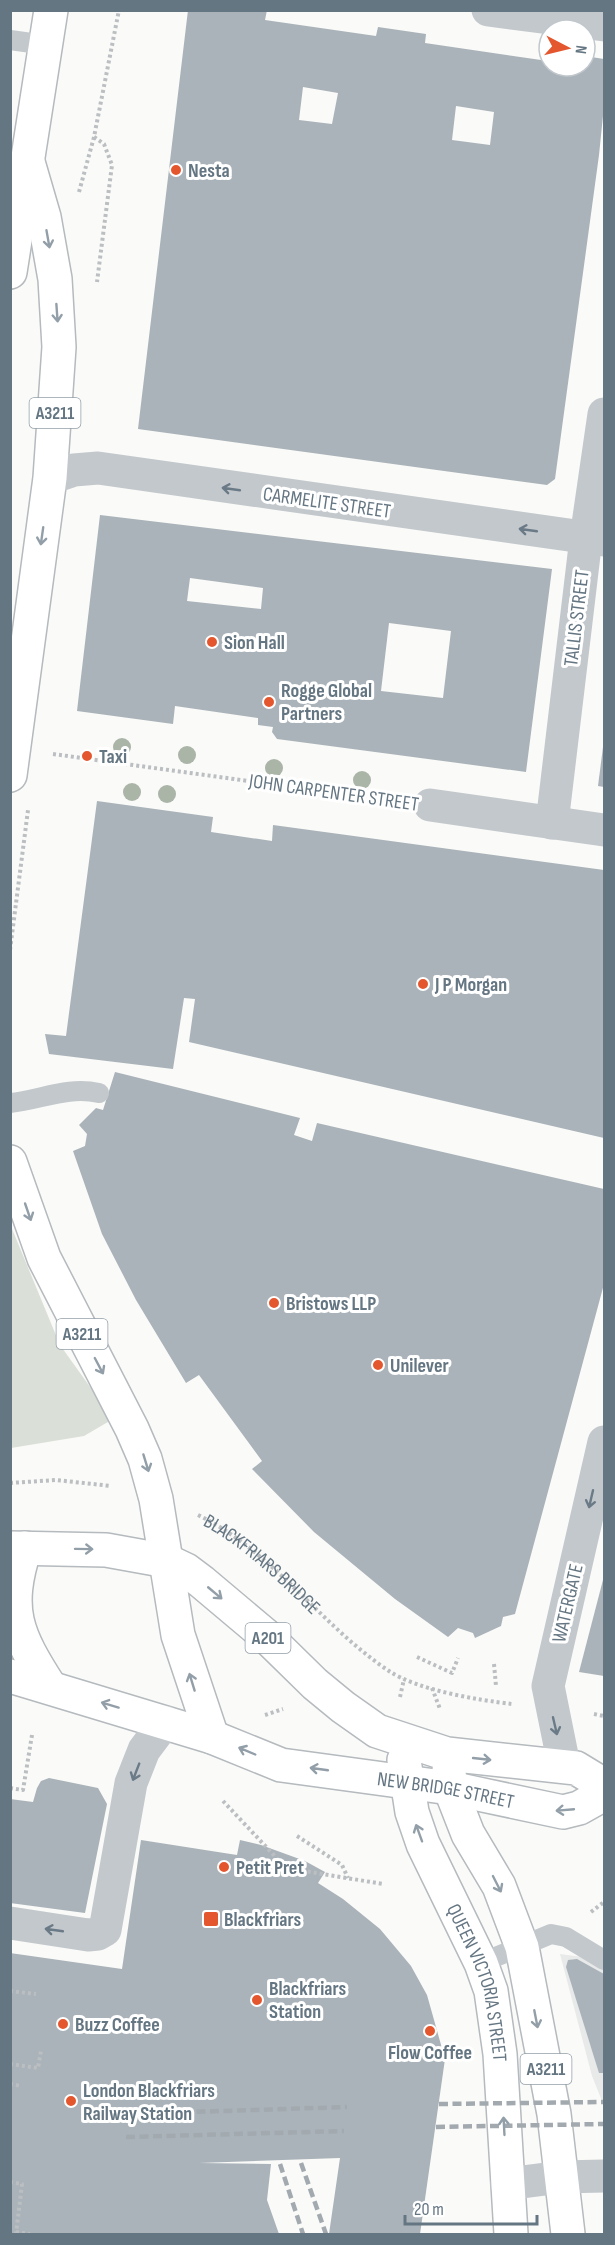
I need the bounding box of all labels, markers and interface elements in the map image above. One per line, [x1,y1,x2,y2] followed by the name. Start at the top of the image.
[537,18,597,78] north arrow
[570,44,590,55] text: N
[188,159,230,183] place label: Nesta
[169,163,183,177] marker: Nesta
[42,229,53,248] one-way arrow
[52,303,63,323] one-way arrow
[29,398,80,428] road number: A3211
[261,482,392,524] street label: CARMELITE STREET
[221,483,241,494] one-way arrow
[518,524,538,535] one-way arrow
[37,526,48,546] one-way arrow
[559,569,595,668] street label: TALLIS STREET
[224,631,285,655] place label: Sion Hall
[205,635,219,649] marker: Sion Hall
[281,679,372,726] place label: Rogge Global Partners
[262,695,276,709] marker: Rogge Global Partners
[99,745,127,769] place label: Taxi
[80,749,94,763] marker: Taxi
[247,769,420,817] street label: JOHN CARPENTER STREET
[434,973,507,997] place label: J P Morgan
[416,977,430,991] marker: J P Morgan
[24,1203,35,1221] one-way arrow
[286,1292,376,1316] place label: Bristows LLP
[267,1296,281,1310] marker: Bristows LLP
[56,1319,107,1349] road number: A3211
[390,1354,449,1378] place label: Unilever
[94,1357,106,1375] one-way arrow
[371,1358,385,1372] marker: Unilever
[141,1453,152,1472] one-way arrow
[585,1489,597,1508] one-way arrow
[199,1509,325,1620] street label: BLACKFRIARS BRIDGE
[73,1543,93,1555] one-way arrow
[547,1562,589,1645] street label: WATERGATE
[207,1587,223,1600] one-way arrow
[246,1623,290,1653] road number: A201
[186,1673,197,1692] one-way arrow
[101,1699,120,1710] one-way arrow
[550,1716,561,1735] one-way arrow
[238,1745,256,1756] one-way arrow
[472,1754,492,1765] one-way arrow
[130,1762,141,1781] one-way arrow
[309,1764,329,1775] one-way arrow
[376,1767,516,1814] street label: NEW BRIDGE STREET
[556,1805,575,1816] one-way arrow
[413,1824,424,1843] one-way arrow
[236,1856,304,1880] place label: Petit Pret
[217,1860,231,1874] marker: Petit Pret
[492,1875,503,1893] one-way arrow
[441,1900,511,2062] street label: QUEEN VICTORIA STREET
[224,1908,301,1932] place label: Blackfriars
[202,1910,220,1928] marker: Blackfriars
[45,1925,65,1936] one-way arrow
[269,1977,346,2024] place label: Blackfriars Station
[250,1993,264,2007] marker: Blackfriars Station
[531,2008,542,2028] one-way arrow
[75,2013,160,2037] place label: Buzz Coffee
[56,2017,70,2031] marker: Buzz Coffee
[423,2024,437,2038] marker: Flow Coffee
[388,2041,472,2065] place label: Flow Coffee
[520,2054,572,2084] road number: A3211
[83,2079,215,2126] place label: London Blackfriars Railway Station
[64,2094,78,2108] marker: London Blackfriars Railway Station
[498,2116,509,2136] one-way arrow
[405,2188,537,2226] scale bar
[414,2199,444,2220] text: 20 m

